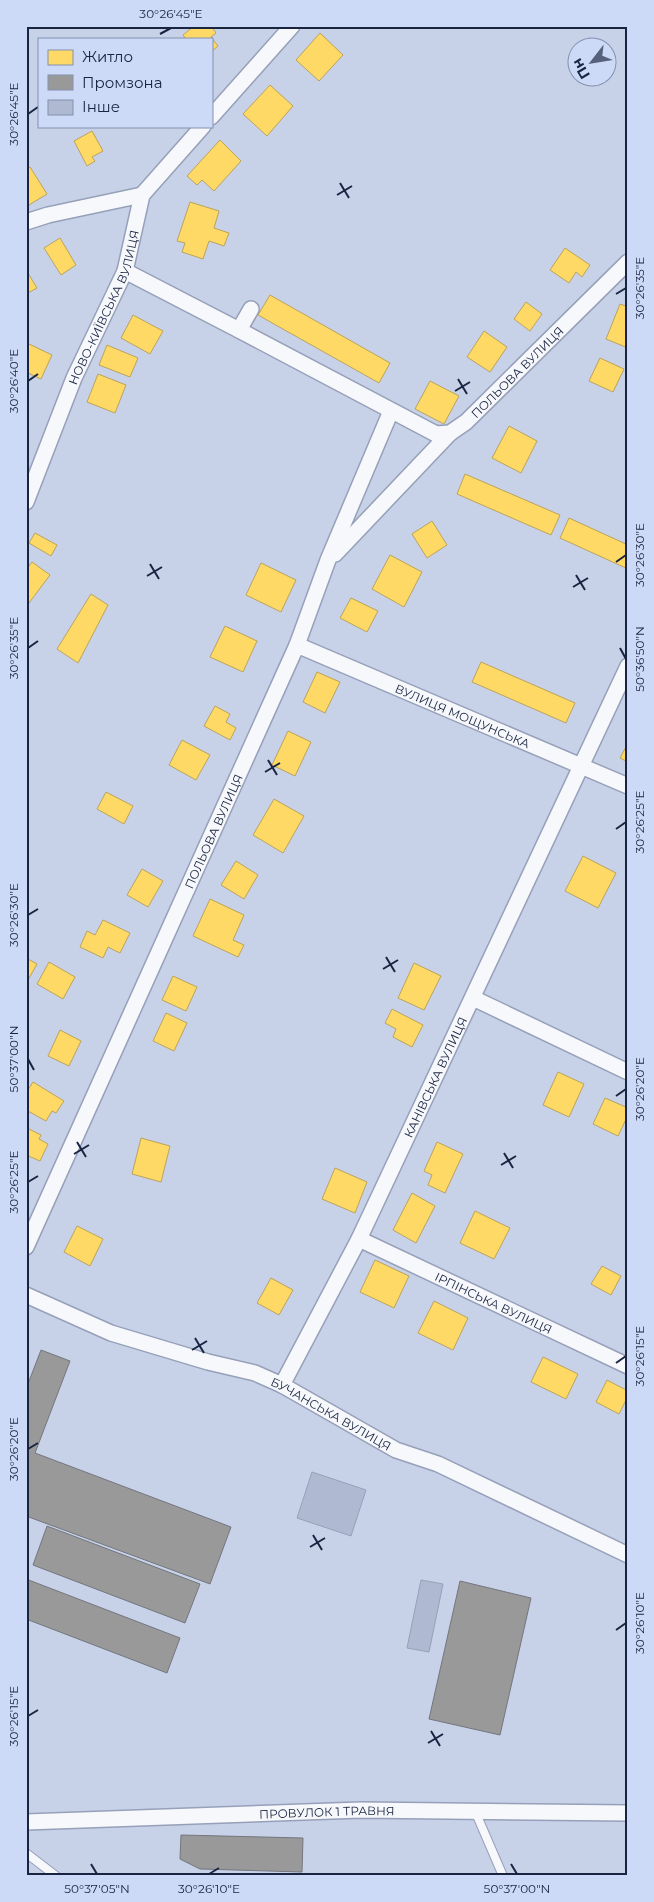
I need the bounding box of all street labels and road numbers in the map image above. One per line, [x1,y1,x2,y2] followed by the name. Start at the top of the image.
[65,228,141,387] street label: НОВО-КИЇВСЬКА ВУЛИЦЯ
[467,323,566,421] street label: ПОЛЬОВА ВУЛИЦЯ
[393,680,532,751] street label: ВУЛИЦЯ МОЩУНСЬКА
[181,772,245,891] street label: ПОЛЬОВА ВУЛИЦЯ
[400,1014,470,1140] street label: КАНІВСЬКА ВУЛИЦЯ
[433,1269,555,1337] street label: ІРПІНСЬКА ВУЛИЦЯ
[269,1374,394,1453] street label: БУЧАНСЬКА ВУЛИЦЯ
[259,1802,395,1821] street label: ПРОВУЛОК 1 ТРАВНЯ

